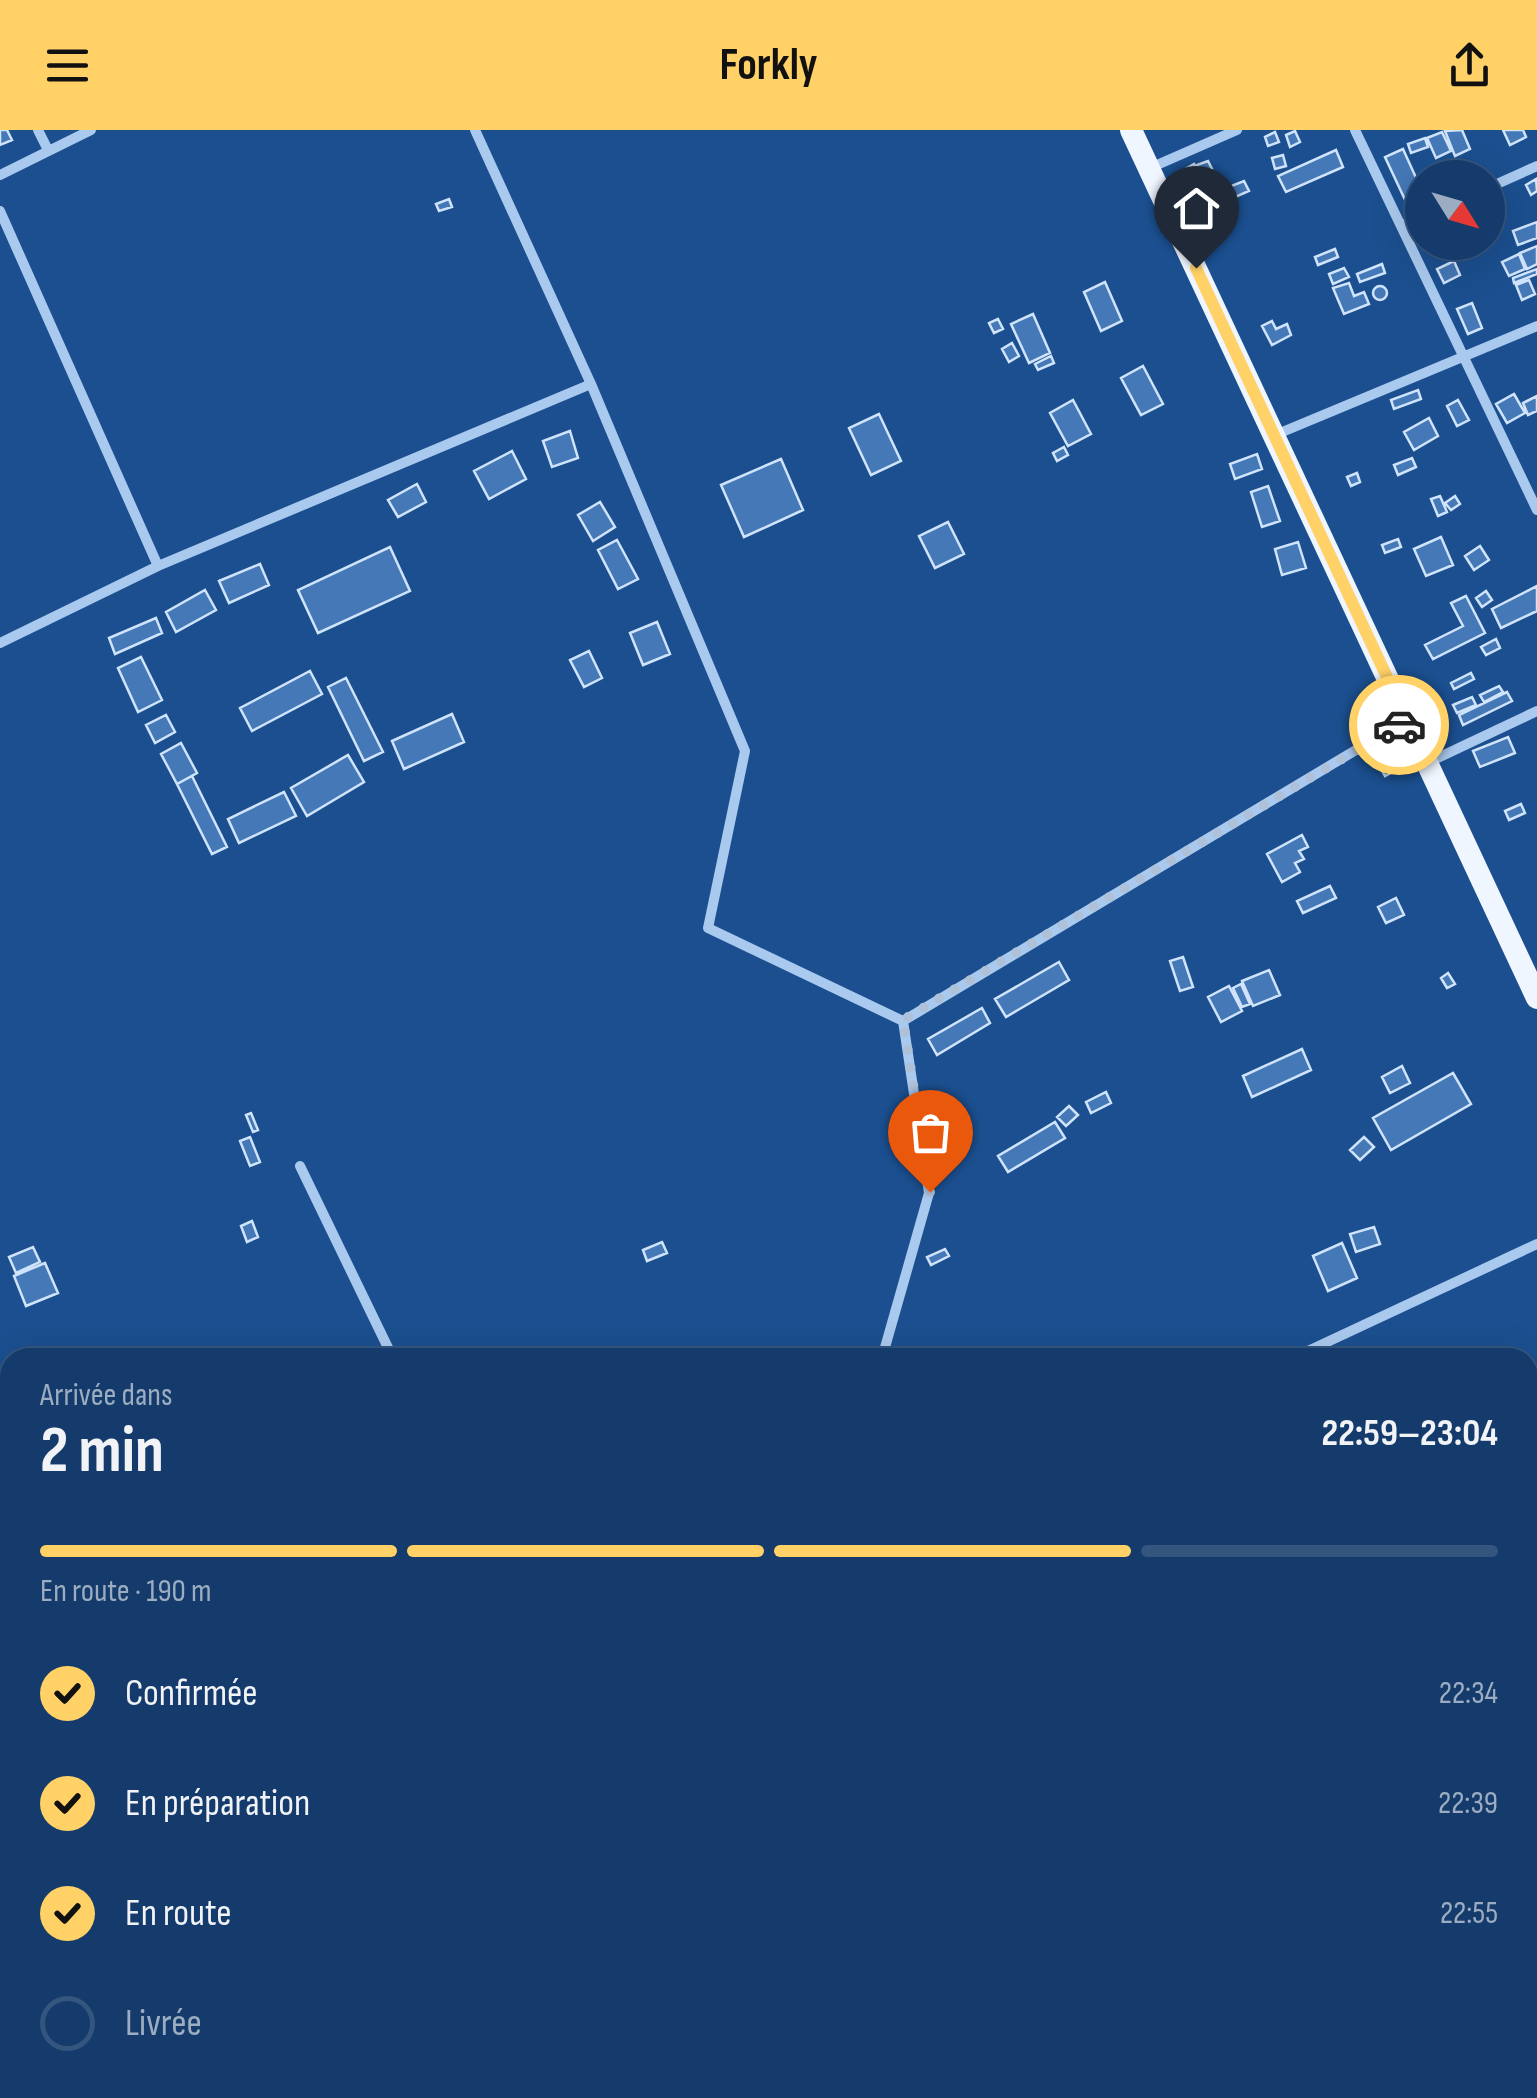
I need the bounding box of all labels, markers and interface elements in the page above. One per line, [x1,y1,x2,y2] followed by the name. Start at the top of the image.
[40,38,95,93] icon: menu
[719,38,818,93] text: Forkly
[1442,38,1497,93] icon: share
[1405,160,1505,260] north arrow
[1405,160,1505,260] map controls
[1154,166,1239,269] pin
[1169,181,1224,236] icon: home
[1349,675,1449,775] courier
[1372,698,1427,753] icon: car
[888,1090,973,1193] pin
[903,1105,958,1160] icon: bag
[40,1376,172,1415] text: Arrivée dans
[1322,1411,1498,1456] text: 22:59–23:04
[40,1413,164,1491] text: 2 min
[40,1572,212,1611] text: En route · 190 m
[40,1666,95,1721] icon: check
[125,1671,258,1716] text: Confirmée
[1439,1674,1498,1713] text: 22:34
[40,1776,95,1831] icon: check
[125,1781,310,1826] text: En préparation
[1438,1784,1498,1823] text: 22:39
[40,1886,95,1941] icon: check
[125,1891,231,1936] text: En route
[1440,1894,1498,1933] text: 22:55
[125,2001,202,2046] text: Livrée

